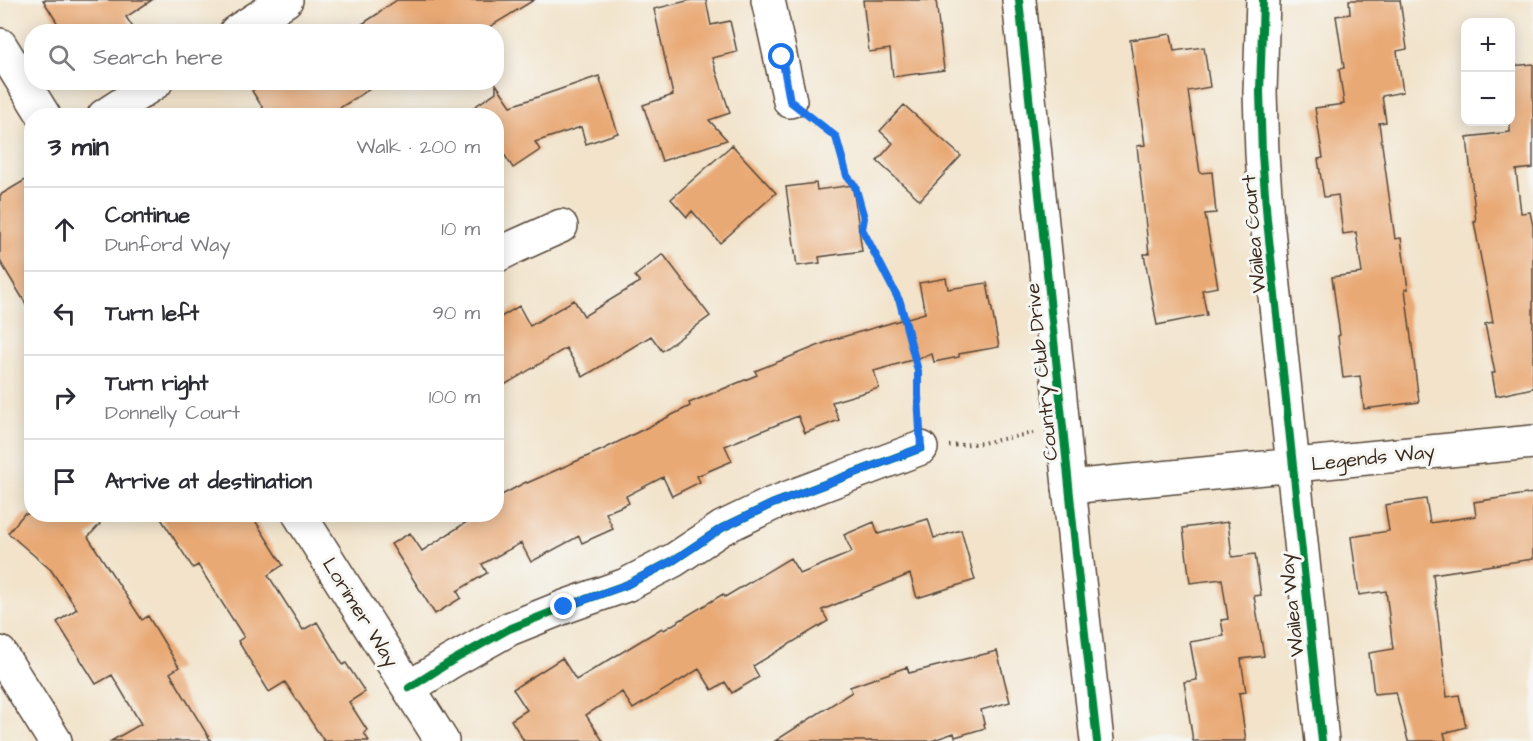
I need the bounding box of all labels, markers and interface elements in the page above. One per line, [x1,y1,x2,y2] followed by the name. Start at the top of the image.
[1461,18,1515,126] map controls
[1461,18,1515,72] button: +
[24,24,504,90] search box
[45,41,78,74] icon: search
[93,42,223,73] text: Search here
[768,43,794,69] route start
[1461,72,1515,126] button: −
[48,129,109,165] text: 3 min
[357,133,480,161] text: Walk · 200 m
[1235,173,1273,294] street label: Wailea Court
[105,200,190,231] text: Continue
[48,213,81,246] icon: ahead
[441,215,480,243] text: 10 m
[105,231,231,259] text: Dunford Way
[1019,281,1066,462] street label: Country Club Drive
[48,297,81,330] icon: left
[105,298,199,329] text: Turn left
[432,299,480,327] text: 90 m
[105,368,208,399] text: Turn right
[48,381,81,414] icon: right
[429,383,480,411] text: 100 m
[105,399,240,427] text: Donnelly Court
[1310,438,1436,479] street label: Legends Way
[48,465,81,498] icon: arrive
[105,466,312,497] text: Arrive at destination
[314,552,405,673] street label: Lorimer Way
[1273,552,1312,658] street label: Wailea Way
[550,593,576,619] route end

